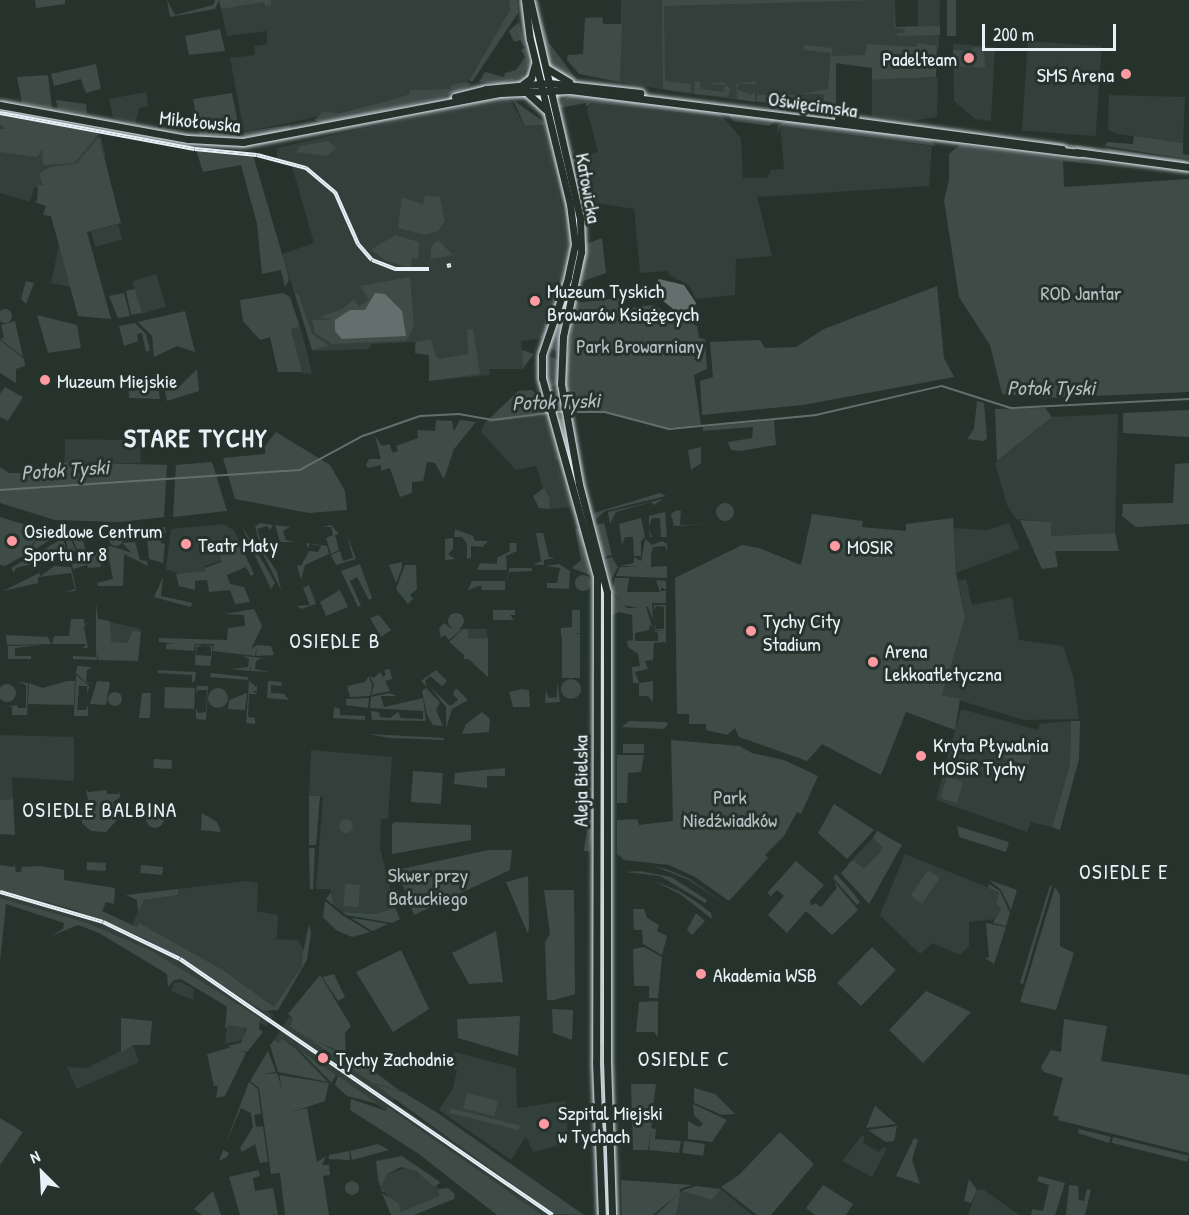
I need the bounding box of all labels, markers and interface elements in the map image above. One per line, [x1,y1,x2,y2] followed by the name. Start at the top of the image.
[985,12,1118,50] scale bar
[993,22,1034,47] text: 200 m
[882,46,957,70] place label: Padelteam
[962,51,976,65] marker: Padelteam
[1037,62,1114,86] place label: SMS Arena
[1119,67,1133,81] marker: SMS Arena
[767,86,859,122] street label: Oświęcimska
[158,105,242,137] street label: Mikołowska
[571,151,607,225] street label: Katowicka
[547,278,699,325] place label: Muzeum Tyskich Browarów Książęcych
[1041,280,1121,304] park label: ROD Jantar
[528,294,542,308] marker: Muzeum Tyskich Browarów Książęcych
[576,333,704,357] park label: Park Browarniany
[57,368,177,392] place label: Muzeum Miejskie
[38,373,52,387] marker: Muzeum Miejskie
[1007,375,1095,401] water label: Potok Tyski
[512,388,600,416] water label: Potok Tyski
[124,422,268,454] district label: STARE TYCHY
[20,454,110,486] water label: Potok Tyski
[24,518,162,565] place label: Osiedlowe Centrum Sportu nr 8
[198,532,278,556] place label: Teatr Mały
[5,534,19,548] marker: Osiedlowe Centrum Sportu nr 8
[847,534,893,558] place label: MOSIR
[179,537,193,551] marker: Teatr Mały
[828,539,842,553] marker: MOSIR
[763,608,841,655] place label: Tychy City Stadium
[744,624,758,638] marker: Tychy City Stadium
[289,628,381,654] district label: OSIEDLE B
[885,638,1002,685] place label: Arena Lekkoatletyczna
[866,655,880,669] marker: Arena Lekkoatletyczna
[933,732,1048,779] place label: Kryta Pływalnia MOSiR Tychy
[568,735,592,827] street label: Aleja Bielska
[914,749,928,763] marker: Kryta Pływalnia MOSiR Tychy
[683,784,777,831] park label: Park Niedźwiadków
[22,797,178,823] district label: OSIEDLE BALBINA
[1079,859,1169,885] district label: OSIEDLE E
[388,862,468,909] park label: Skwer przy Bałuckiego
[713,962,817,986] place label: Akademia WSB
[694,967,708,981] marker: Akademia WSB
[336,1046,455,1070] place label: Tychy Zachodnie
[638,1046,730,1072] district label: OSIEDLE C
[314,1049,332,1067] marker: Tychy Zachodnie
[558,1100,663,1147] place label: Szpital Miejski w Tychach
[535,1115,553,1133] marker: Szpital Miejski w Tychach
[12,1143,72,1203] north arrow
[26,1145,43,1168] text: N

